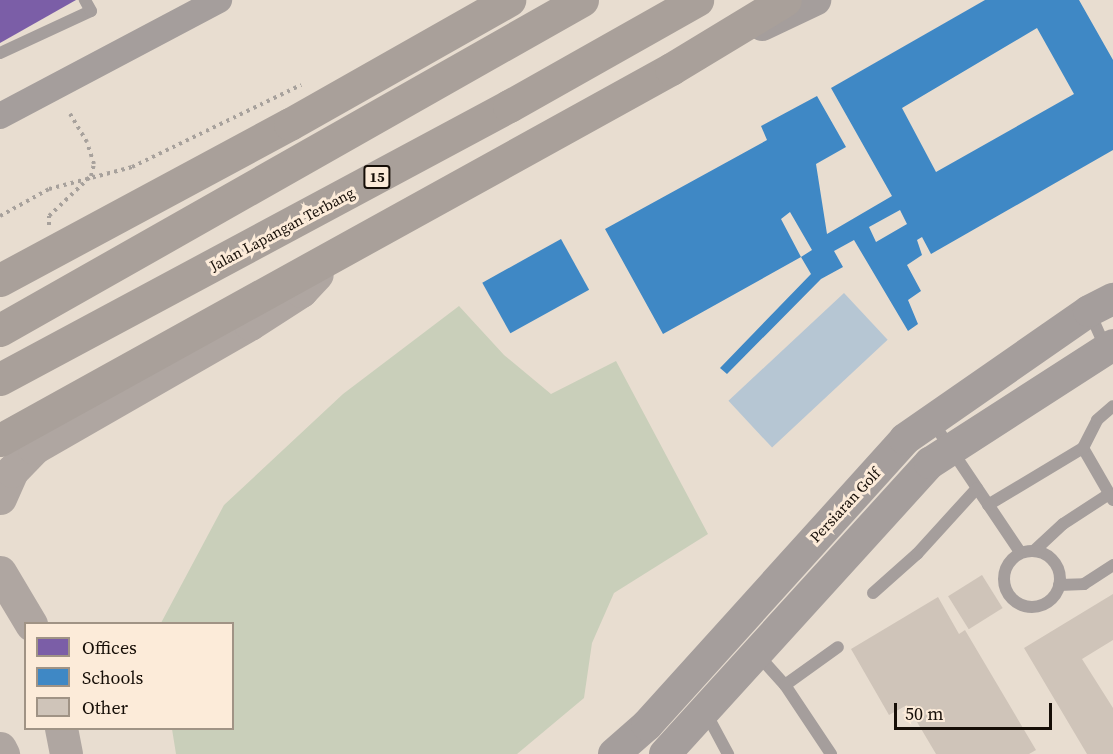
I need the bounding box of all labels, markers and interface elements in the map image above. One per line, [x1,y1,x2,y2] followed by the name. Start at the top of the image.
[362,166,392,188] road number: 15
[206,183,358,275] street label: Jalan Lapangan Terbang
[806,464,884,546] street label: Persiaran Golf
[24,622,234,730] legend
[82,635,137,660] text: Offices
[82,665,143,690] text: Schools
[897,691,1054,729] scale bar
[82,695,128,720] text: Other
[905,701,943,726] text: 50 m

